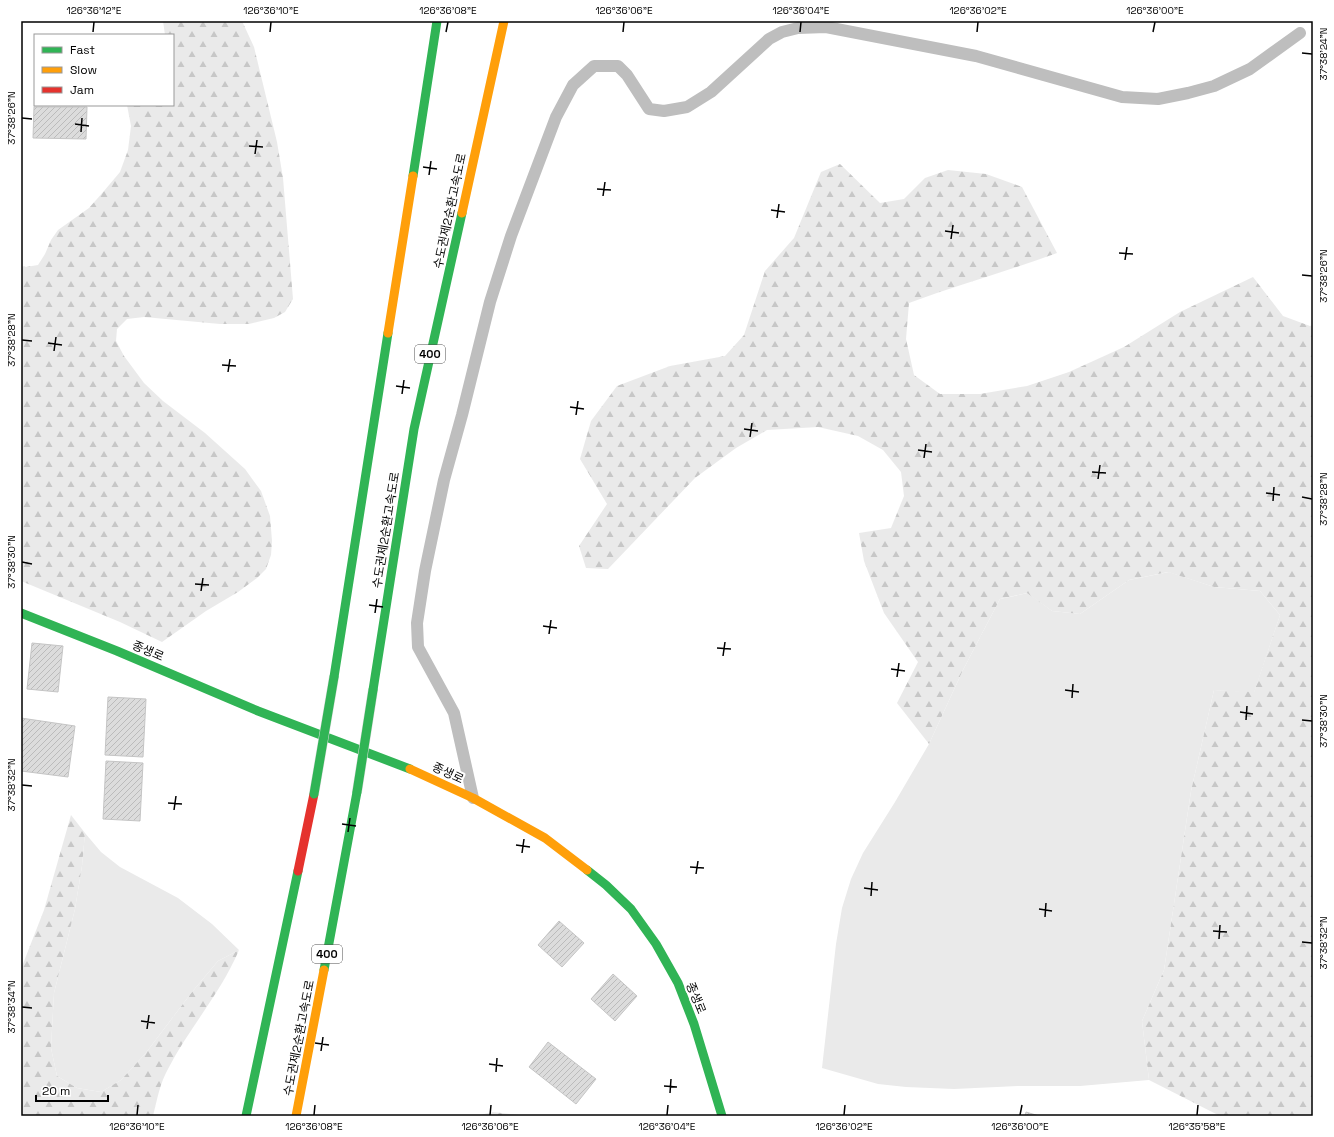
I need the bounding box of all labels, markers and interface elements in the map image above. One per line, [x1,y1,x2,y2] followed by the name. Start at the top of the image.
[67,4,122,17] text: 126°36'12"E
[243,4,299,17] text: 126°36'10"E
[419,4,477,17] text: 126°36'08"E
[595,4,653,17] text: 126°36'06"E
[773,4,830,17] text: 126°36'04"E
[949,4,1007,17] text: 126°36'02"E
[1126,4,1184,17] text: 126°36'00"E
[1317,28,1330,80] text: 37°38'24"N
[34,34,174,106] legend
[70,42,95,58] text: Fast
[70,62,97,78] text: Slow
[70,82,94,98] text: Jam
[5,91,18,145] text: 37°38'26"N
[430,152,470,270] street label: 수도권제2순환고속도로
[1317,249,1330,303] text: 37°38'26"N
[5,313,18,367] text: 37°38'28"N
[415,345,445,363] road number: 400
[369,471,403,589] street label: 수도권제2순환고속도로
[1317,472,1330,526] text: 37°38'28"N
[5,535,18,589] text: 37°38'30"N
[130,637,166,665] street label: 종생로
[1317,694,1330,748] text: 37°38'30"N
[5,758,18,812] text: 37°38'32"N
[430,759,466,787] street label: 종생로
[1317,916,1330,970] text: 37°38'32"N
[312,945,342,963] road number: 400
[280,979,318,1097] street label: 수도권제2순환고속도로
[5,980,18,1034] text: 37°38'34"N
[682,980,710,1016] street label: 종생로
[36,1077,108,1103] scale bar
[42,1083,70,1099] text: 20 m
[109,1120,165,1133] text: 126°36'10"E
[285,1120,343,1133] text: 126°36'08"E
[461,1120,519,1133] text: 126°36'06"E
[639,1120,696,1133] text: 126°36'04"E
[815,1120,873,1133] text: 126°36'02"E
[991,1120,1049,1133] text: 126°36'00"E
[1169,1120,1226,1133] text: 126°35'58"E

